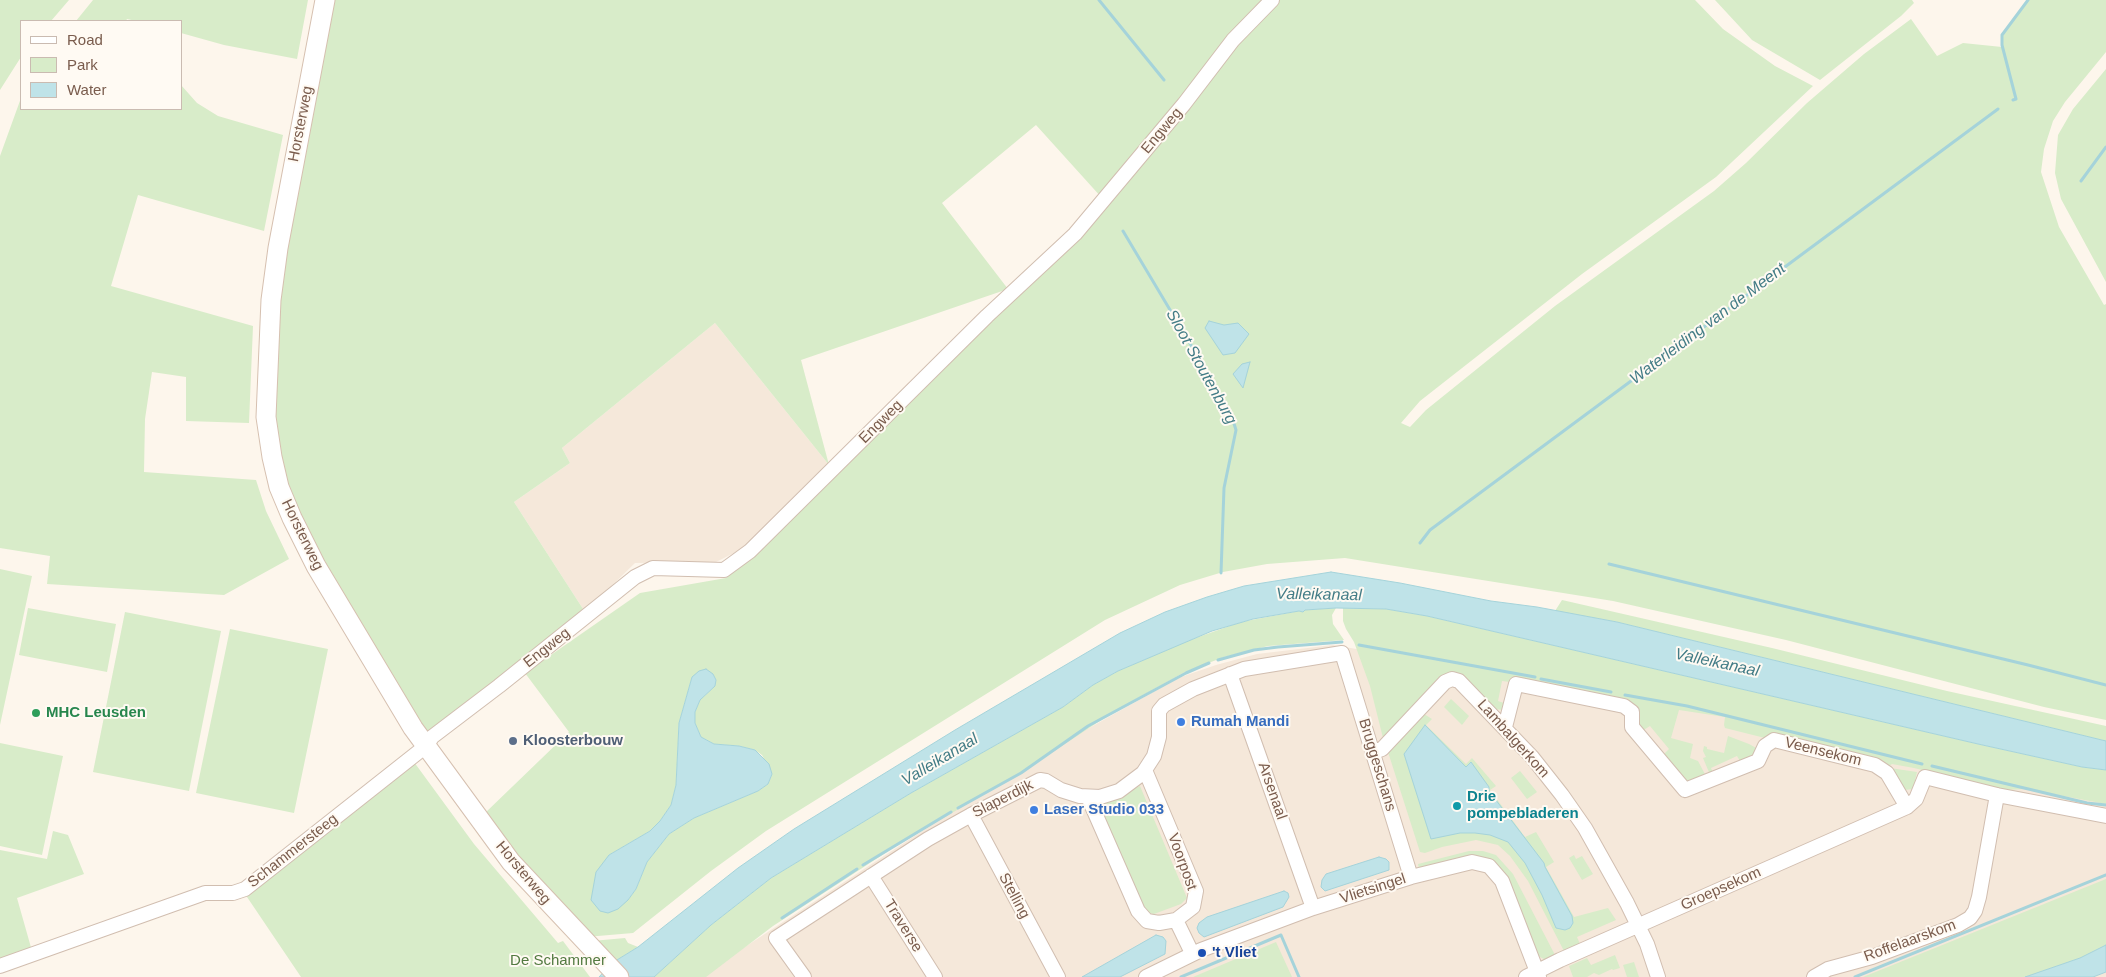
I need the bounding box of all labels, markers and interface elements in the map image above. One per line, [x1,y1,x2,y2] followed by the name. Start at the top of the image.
[20,20,182,110] legend
[67,31,103,48] text: Road
[67,56,98,73] text: Park
[67,81,106,98] text: Water
[285,85,317,163] street label: Horsterweg
[1138,104,1186,158] street label: Engweg
[1626,259,1790,389] water label: Waterleiding van de Meent
[1162,306,1240,428] water label: Sloot Stoutenburg
[855,396,907,448] street label: Engweg
[277,497,327,573] street label: Horsterweg
[1276,585,1362,605] water label: Valleikanaal
[520,624,574,672] street label: Engweg
[1673,645,1761,681] water label: Valleikanaal
[1473,696,1553,782] street label: Lambalgerkom
[46,704,146,722] place label: MHC Leusden
[30,707,42,719] marker: MHC Leusden
[1191,713,1289,731] place label: Rumah Mandi
[1175,716,1187,728] marker: Rumah Mandi
[1354,717,1400,813] street label: Bruggeschans
[898,730,982,790] water label: Valleikanaal
[523,732,623,750] place label: Kloosterbouw
[1783,734,1863,770] street label: Veensekom
[507,735,519,747] marker: Kloosterbouw
[1254,760,1290,822] street label: Arsenaal
[970,776,1036,822] street label: Slaperdijk
[1467,788,1579,823] place label: Drie pompebladeren
[1451,800,1463,812] marker: Drie pompebladeren
[1044,801,1164,819] place label: Laser Studio 033
[1028,804,1040,816] marker: Laser Studio 033
[244,810,342,892] street label: Schammersteeg
[1163,831,1201,893] street label: Voorpost
[491,838,555,908] street label: Horsterweg
[1678,863,1764,915] street label: Groepsekom
[995,870,1033,922] street label: Stelling
[1338,870,1408,908] street label: Vlietsingel
[880,896,926,956] street label: Traverse
[1862,916,1958,966] street label: Roffelaarskom
[1212,944,1256,962] place label: 't Vliet
[1196,947,1208,959] marker: 't Vliet
[510,952,606,970] park label: De Schammer

